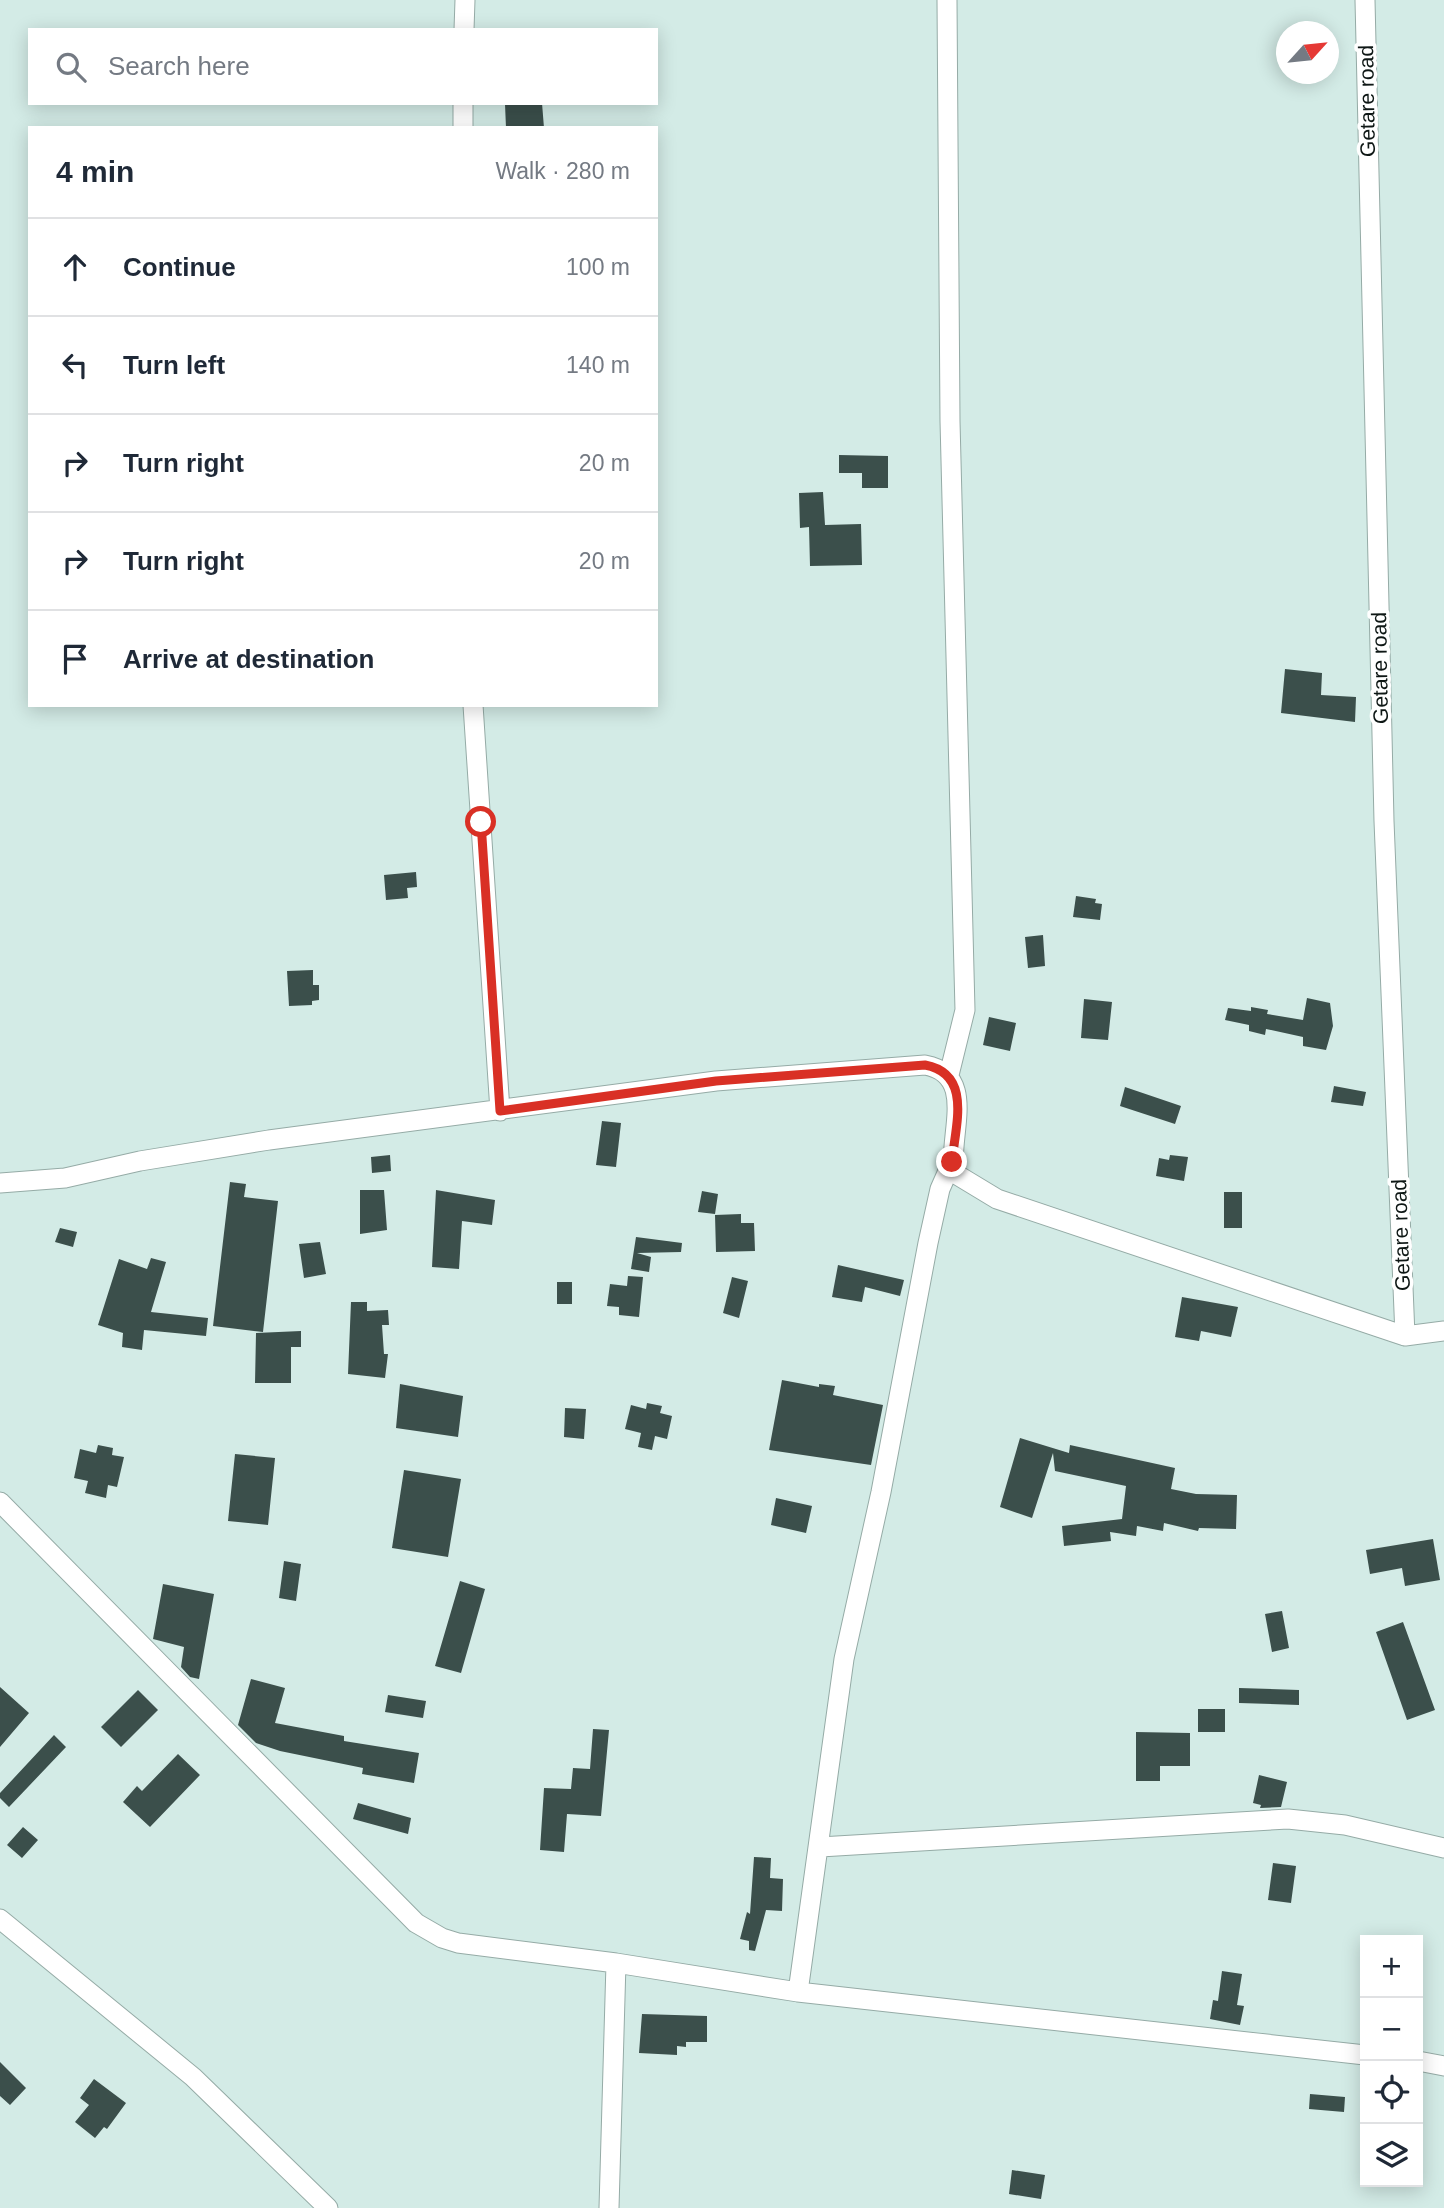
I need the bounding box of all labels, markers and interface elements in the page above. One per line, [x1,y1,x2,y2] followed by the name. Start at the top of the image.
[1276,21,1339,84] north arrow
[28,28,658,105] search box
[1354,45,1379,157] street label: Getare road
[52,48,90,86] icon: search
[108,51,250,81] text: Search here
[56,155,134,188] text: 4 min
[495,158,630,184] text: Walk · 280 m
[56,248,94,286] icon: ahead
[123,252,236,282] text: Continue
[566,254,630,280] text: 100 m
[56,346,94,384] icon: left
[123,350,225,380] text: Turn left
[566,352,630,378] text: 140 m
[56,444,94,482] icon: right
[123,448,244,478] text: Turn right
[579,450,630,476] text: 20 m
[56,542,94,580] icon: right
[123,546,244,576] text: Turn right
[579,548,630,574] text: 20 m
[1367,612,1392,724] street label: Getare road
[56,640,94,678] icon: arrive
[123,644,374,674] text: Arrive at destination
[465,806,496,837] route start
[936,1146,967,1177] route end
[1387,1179,1414,1291] street label: Getare road
[1360,1935,1423,2187] map controls
[1360,1935,1423,1998] button: +
[1360,1998,1423,2061] button: −
[1360,2061,1423,2124] button: locate
[1360,2124,1423,2187] button: layers

